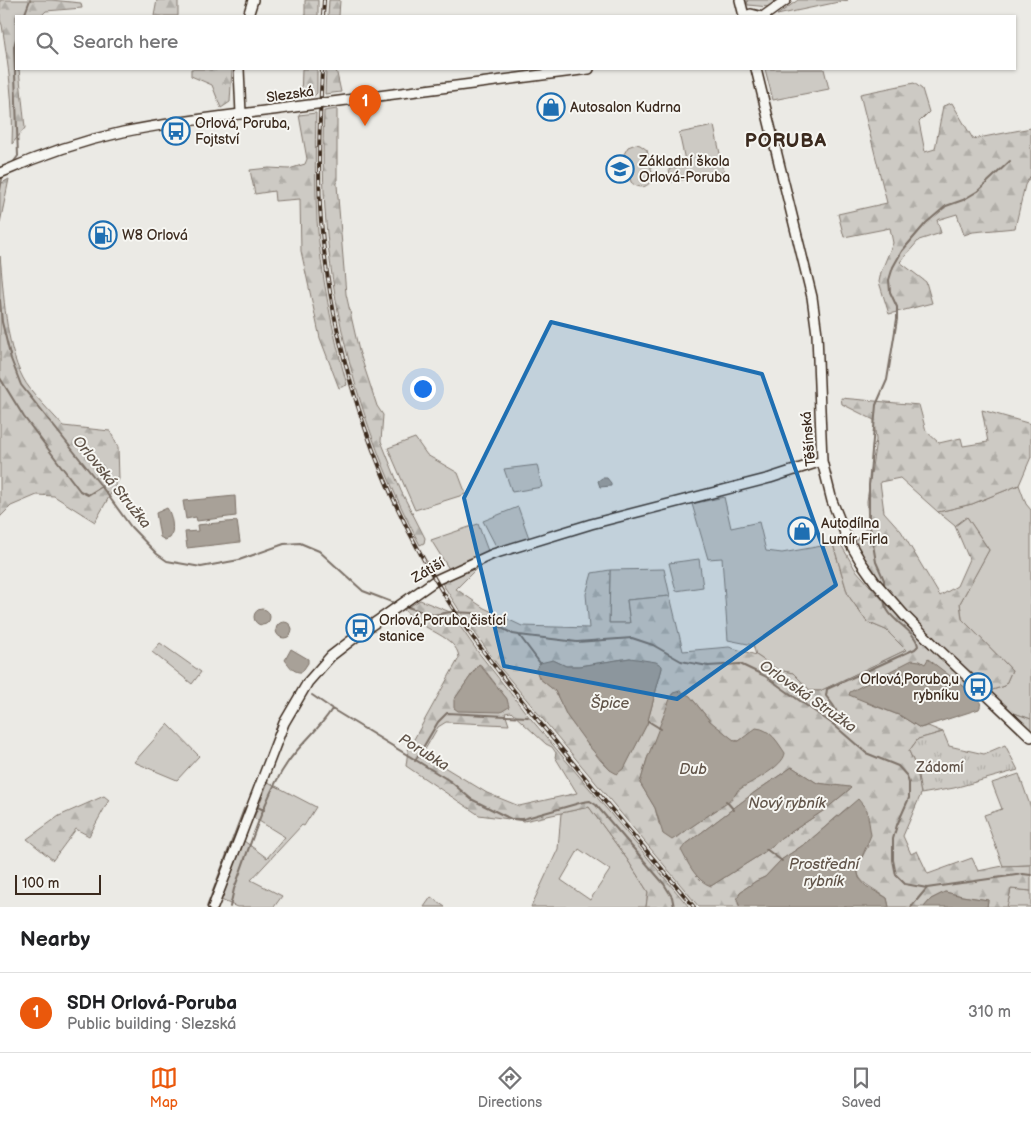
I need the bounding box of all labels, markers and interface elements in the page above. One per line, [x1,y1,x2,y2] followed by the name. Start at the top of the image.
[15,15,1016,70] search box
[33,29,61,57] icon: search
[73,31,178,54] text: Search here
[265,83,315,106] street label: Slezská
[349,85,381,126] pin: 1
[536,92,566,122] shop icon: Autosalon Kudrna
[570,99,681,116] place label: Autosalon Kudrna
[195,115,290,148] place label: Orlová, Poruba, Fojtství
[161,116,191,146] bus stop icon: Orlová, Poruba, Fojtství
[745,130,827,153] district label: PORUBA
[638,153,730,186] place label: Základní škola Orlová-Poruba
[605,154,635,184] school or university icon: Základní škola Orlová-Poruba
[88,220,118,250] fuel station icon: W8 Orlová
[122,227,188,244] place label: W8 Orlová
[410,376,436,402] your location
[798,411,819,467] street label: Těšínská
[68,432,155,533] water label: Orlovská Stružka
[821,515,888,548] place label: Autodílna Lumír Firla
[787,516,817,546] shop icon: Autodílna Lumír Firla
[408,554,448,587] street label: Zátiší
[379,612,507,645] place label: Orlová,Poruba,čistící stanice
[345,613,375,643] bus stop icon: Orlová,Poruba,čistící stanice
[756,656,860,737] water label: Orlovská Stružka
[860,671,959,704] place label: Orlová,Poruba,u rybníku
[963,672,993,702] bus stop icon: Orlová,Poruba,u rybníku
[591,694,629,713] water label: Špice
[395,730,452,775] water label: Porubka
[915,759,964,776] park label: Zádomí
[679,760,707,779] water label: Dub
[748,794,826,813] water label: Nový rybník
[789,855,862,891] water label: Prostřední rybník
[15,872,101,895] scale bar
[22,875,59,892] text: 100 m
[20,927,90,952] text: Nearby
[67,992,237,1015] text: SDH Orlová-Poruba
[33,1003,39,1022] text: 1
[968,1003,1011,1022] text: 310 m
[67,1015,236,1034] text: Public building · Slezská
[150,1064,178,1111] tab: Map
[478,1064,542,1111] tab: Directions
[842,1064,881,1111] tab: Saved

